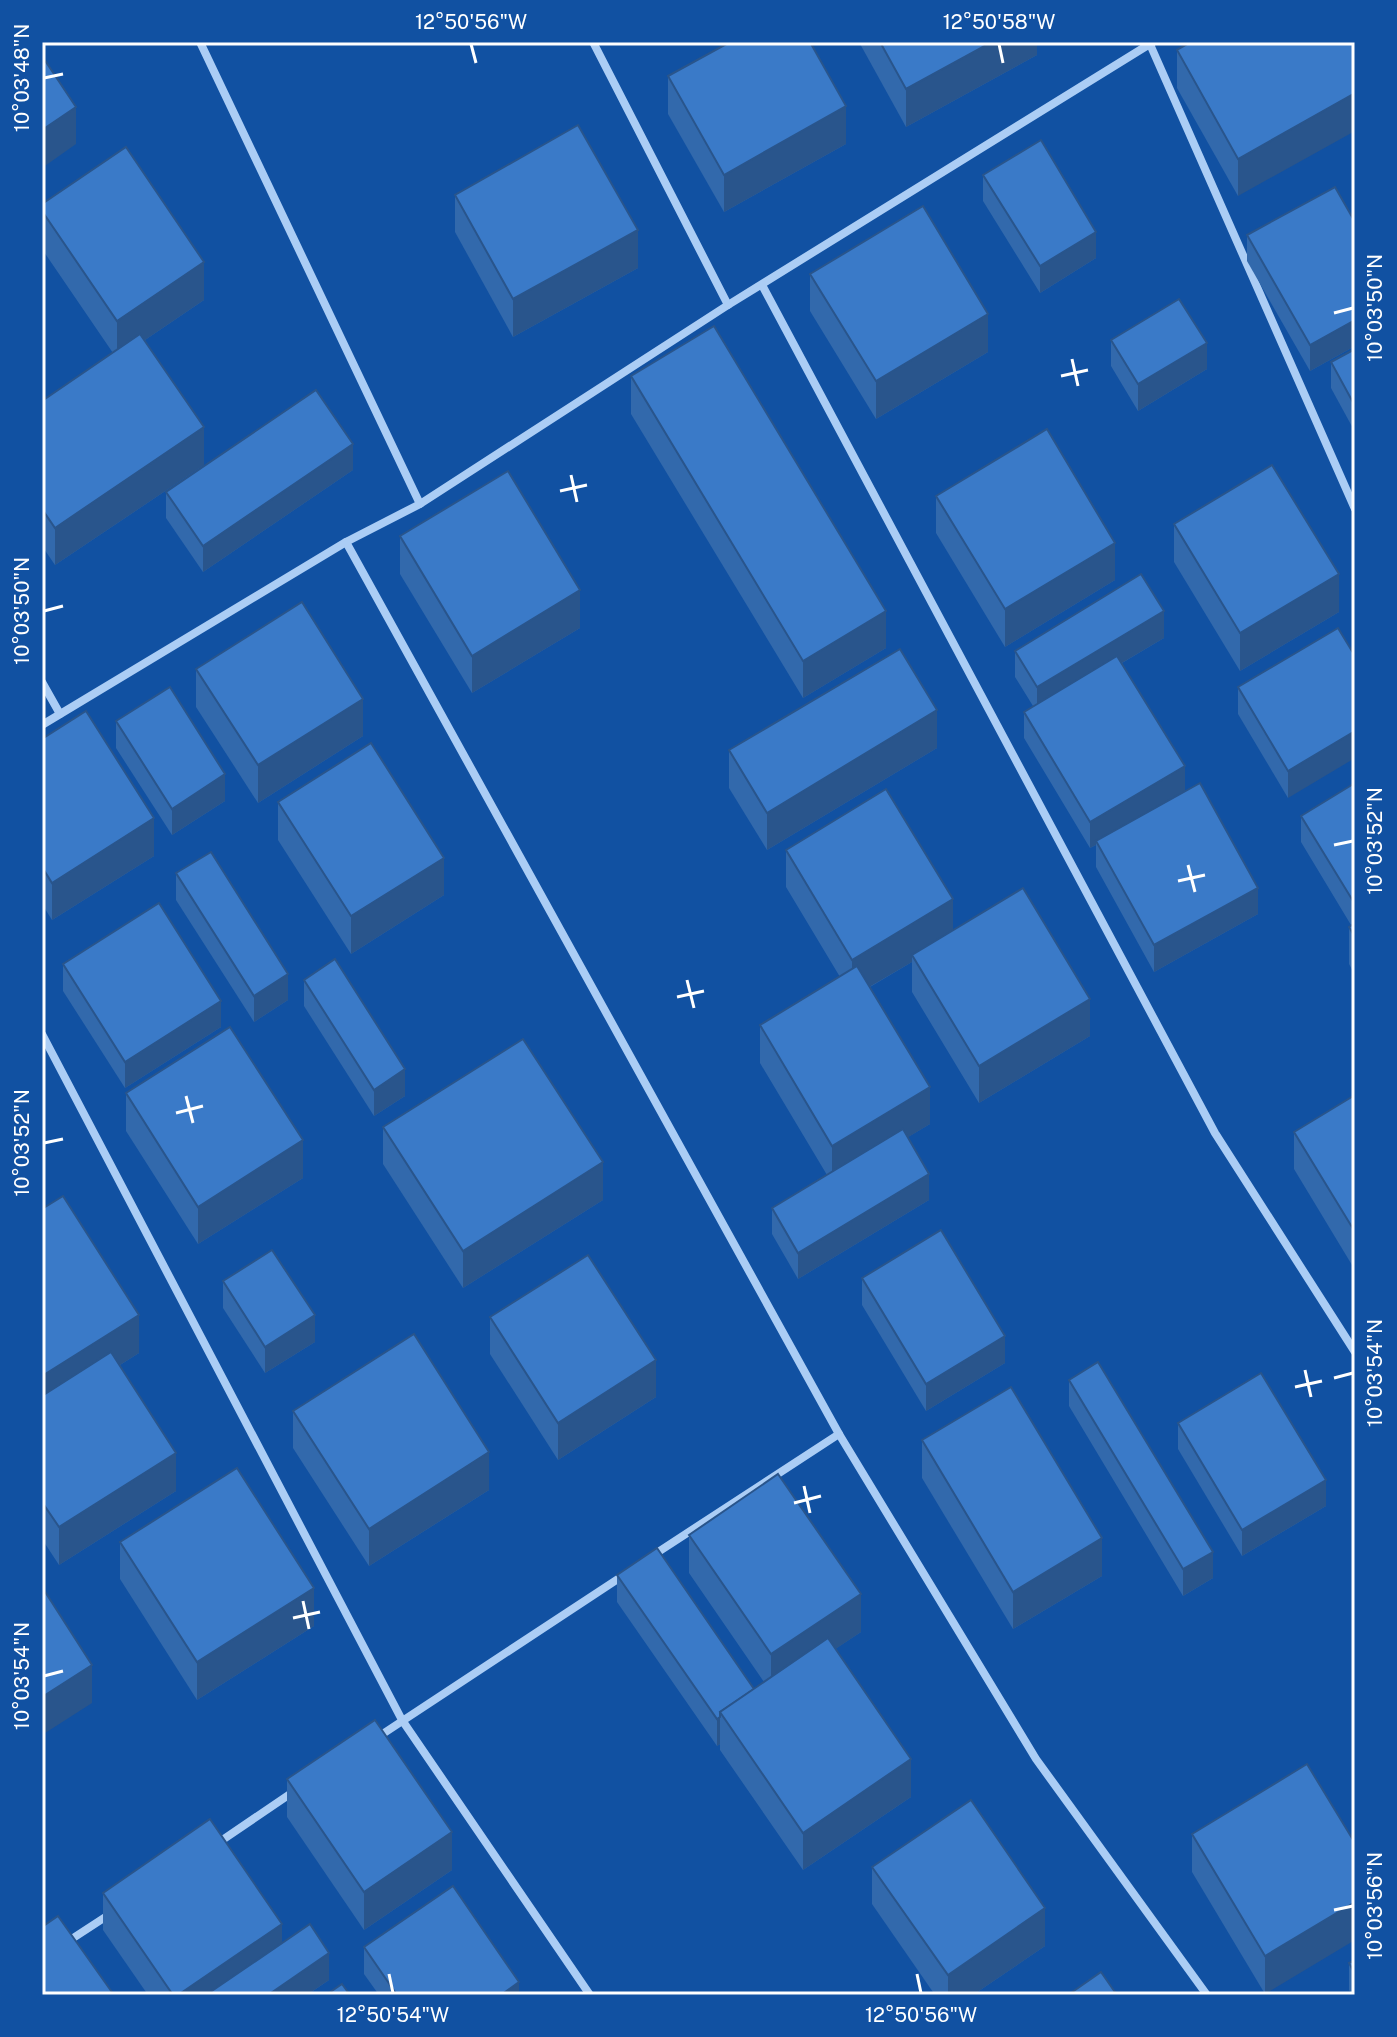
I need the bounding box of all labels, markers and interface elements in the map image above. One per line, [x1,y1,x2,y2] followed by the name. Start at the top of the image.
[415,10,527,34] text: 12°50'56"W
[943,10,1055,34] text: 12°50'58"W
[10,24,34,132] text: 10°03'48"N
[1363,254,1387,362] text: 10°03'50"N
[10,557,34,665] text: 10°03'50"N
[1363,787,1387,895] text: 10°03'52"N
[10,1089,34,1197] text: 10°03'52"N
[1363,1319,1387,1427] text: 10°03'54"N
[10,1622,34,1730] text: 10°03'54"N
[1363,1852,1387,1960] text: 10°03'56"N
[337,2003,449,2027] text: 12°50'54"W
[865,2003,977,2027] text: 12°50'56"W

